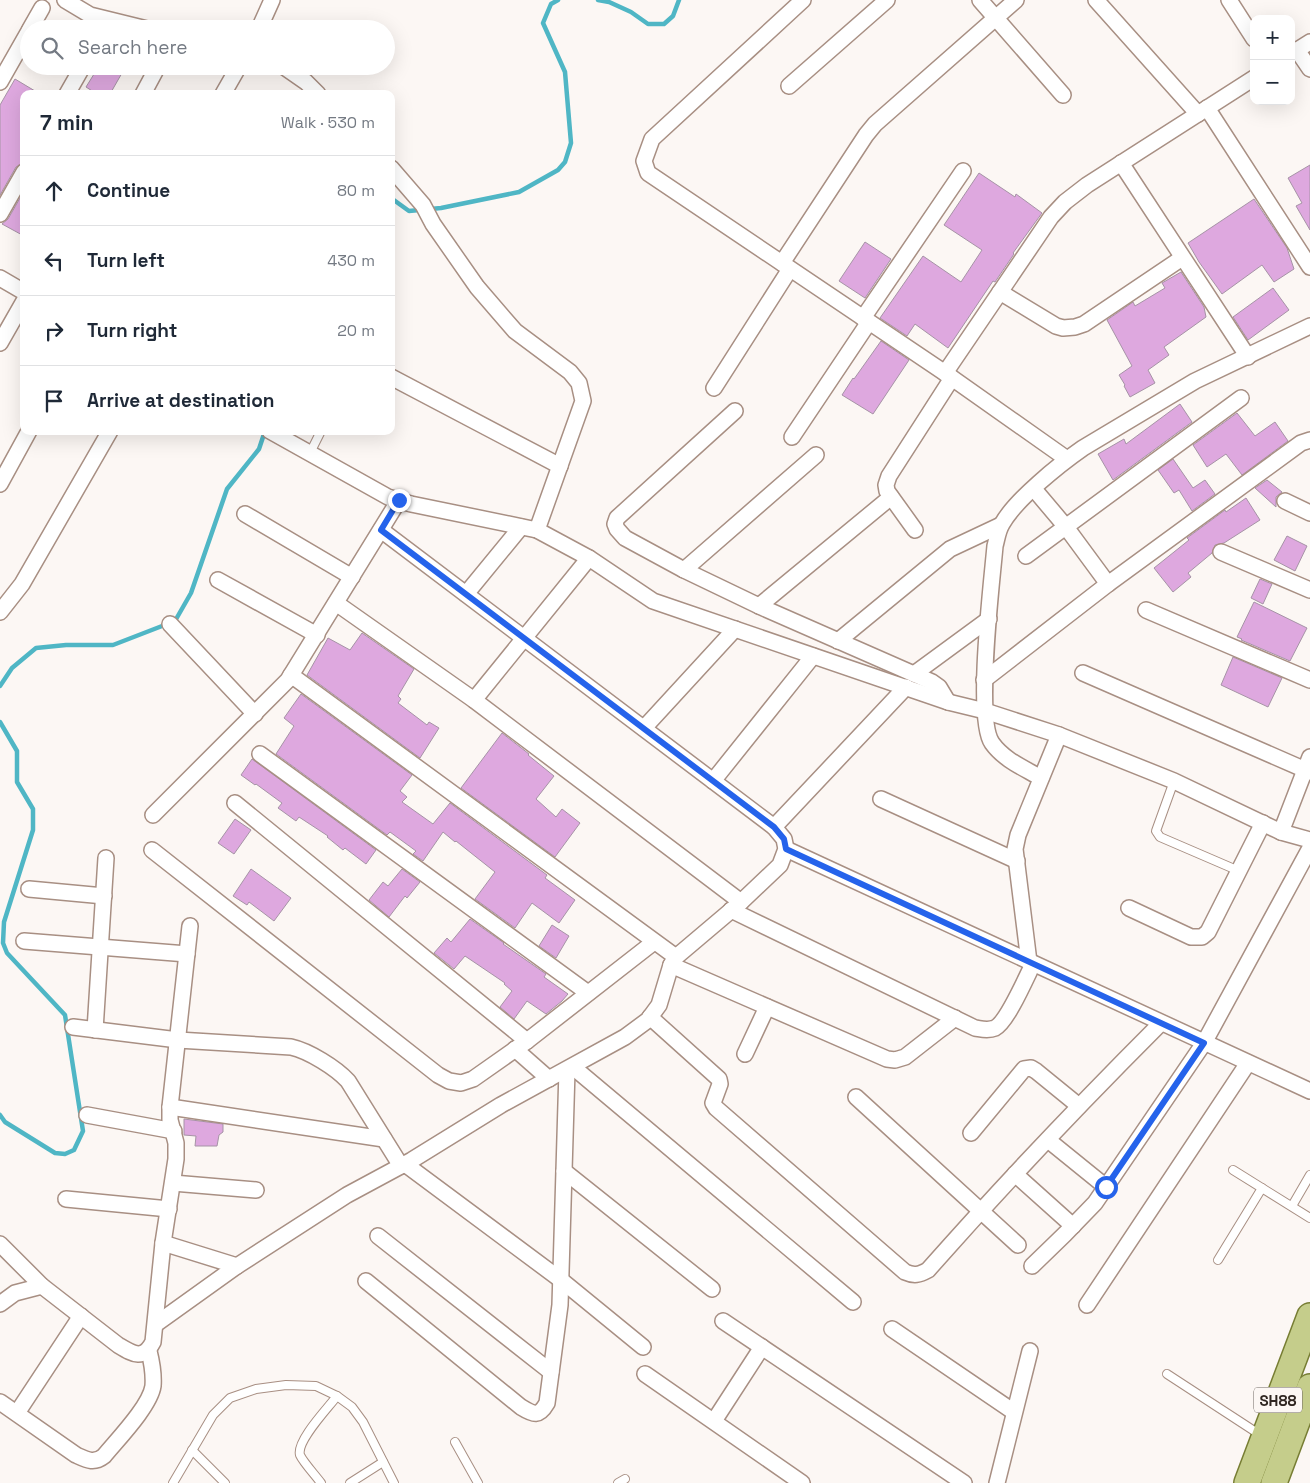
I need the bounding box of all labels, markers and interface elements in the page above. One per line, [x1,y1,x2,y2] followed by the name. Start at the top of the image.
[1250,15,1295,105] map controls
[1250,15,1295,60] button: +
[20,20,395,75] search box
[38,34,66,62] icon: search
[78,35,188,60] text: Search here
[1250,60,1295,105] button: −
[40,109,93,136] text: 7 min
[281,112,375,133] text: Walk · 530 m
[40,177,68,205] icon: ahead
[87,178,170,203] text: Continue
[337,180,375,201] text: 80 m
[40,247,68,275] icon: left
[87,248,165,273] text: Turn left
[327,250,375,271] text: 430 m
[40,317,68,345] icon: right
[87,318,177,343] text: Turn right
[337,320,375,341] text: 20 m
[40,387,68,415] icon: arrive
[87,388,275,413] text: Arrive at destination
[388,489,411,512] route end
[1095,1176,1118,1199] route start
[1254,1388,1302,1412] road number: SH88

